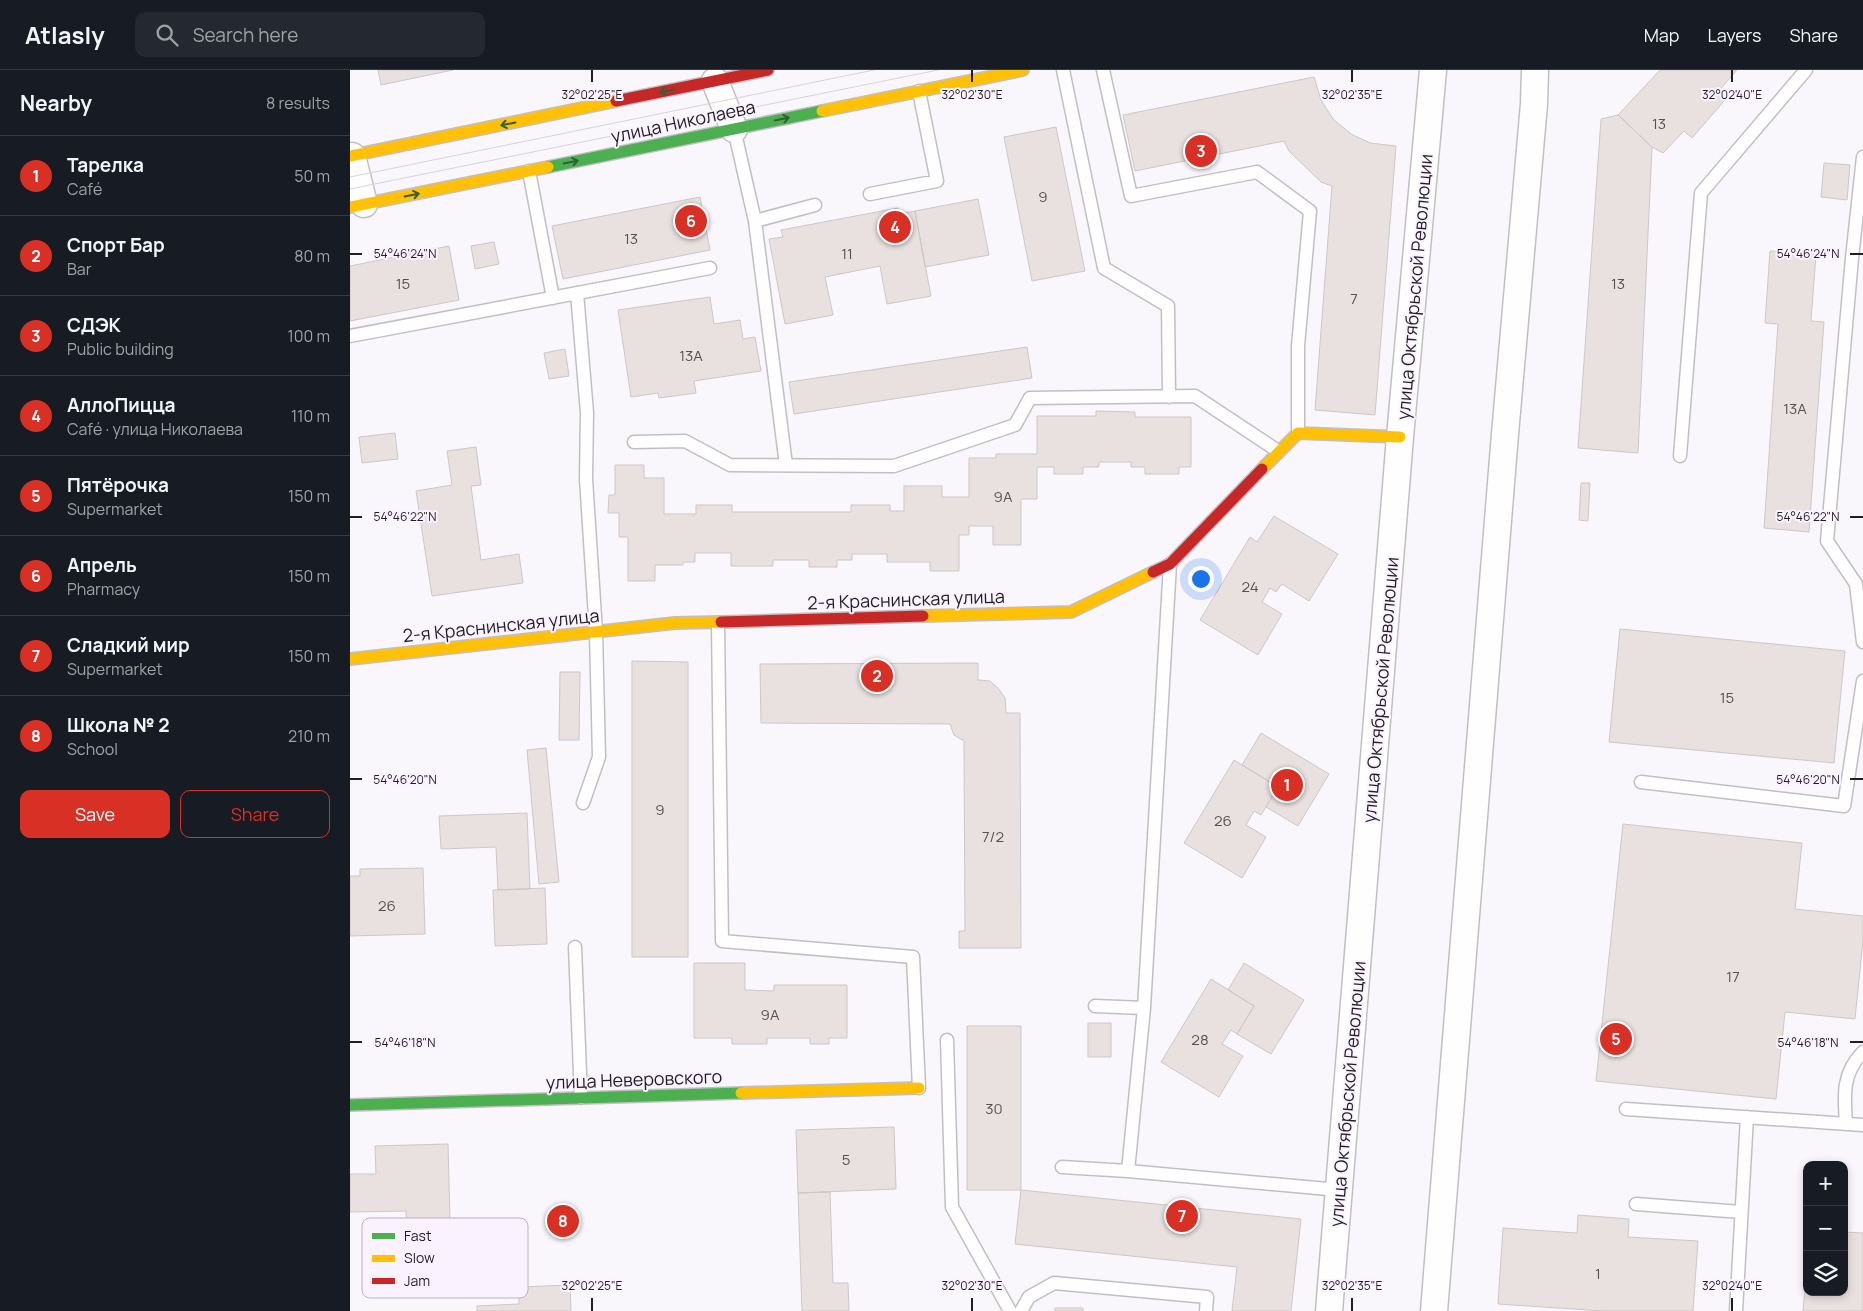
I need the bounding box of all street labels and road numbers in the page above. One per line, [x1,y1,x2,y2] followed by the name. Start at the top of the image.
[609,94,757,148] street label: улица Николаева
[1390,153,1438,421] street label: улица Октябрьской Революции
[1356,556,1404,824] street label: улица Октябрьской Революции
[807,584,1005,614] street label: 2-я Краснинская улица
[402,603,600,647] street label: 2-я Краснинская улица
[1323,960,1371,1228] street label: улица Октябрьской Революции
[545,1064,723,1094] street label: улица Неверовского

